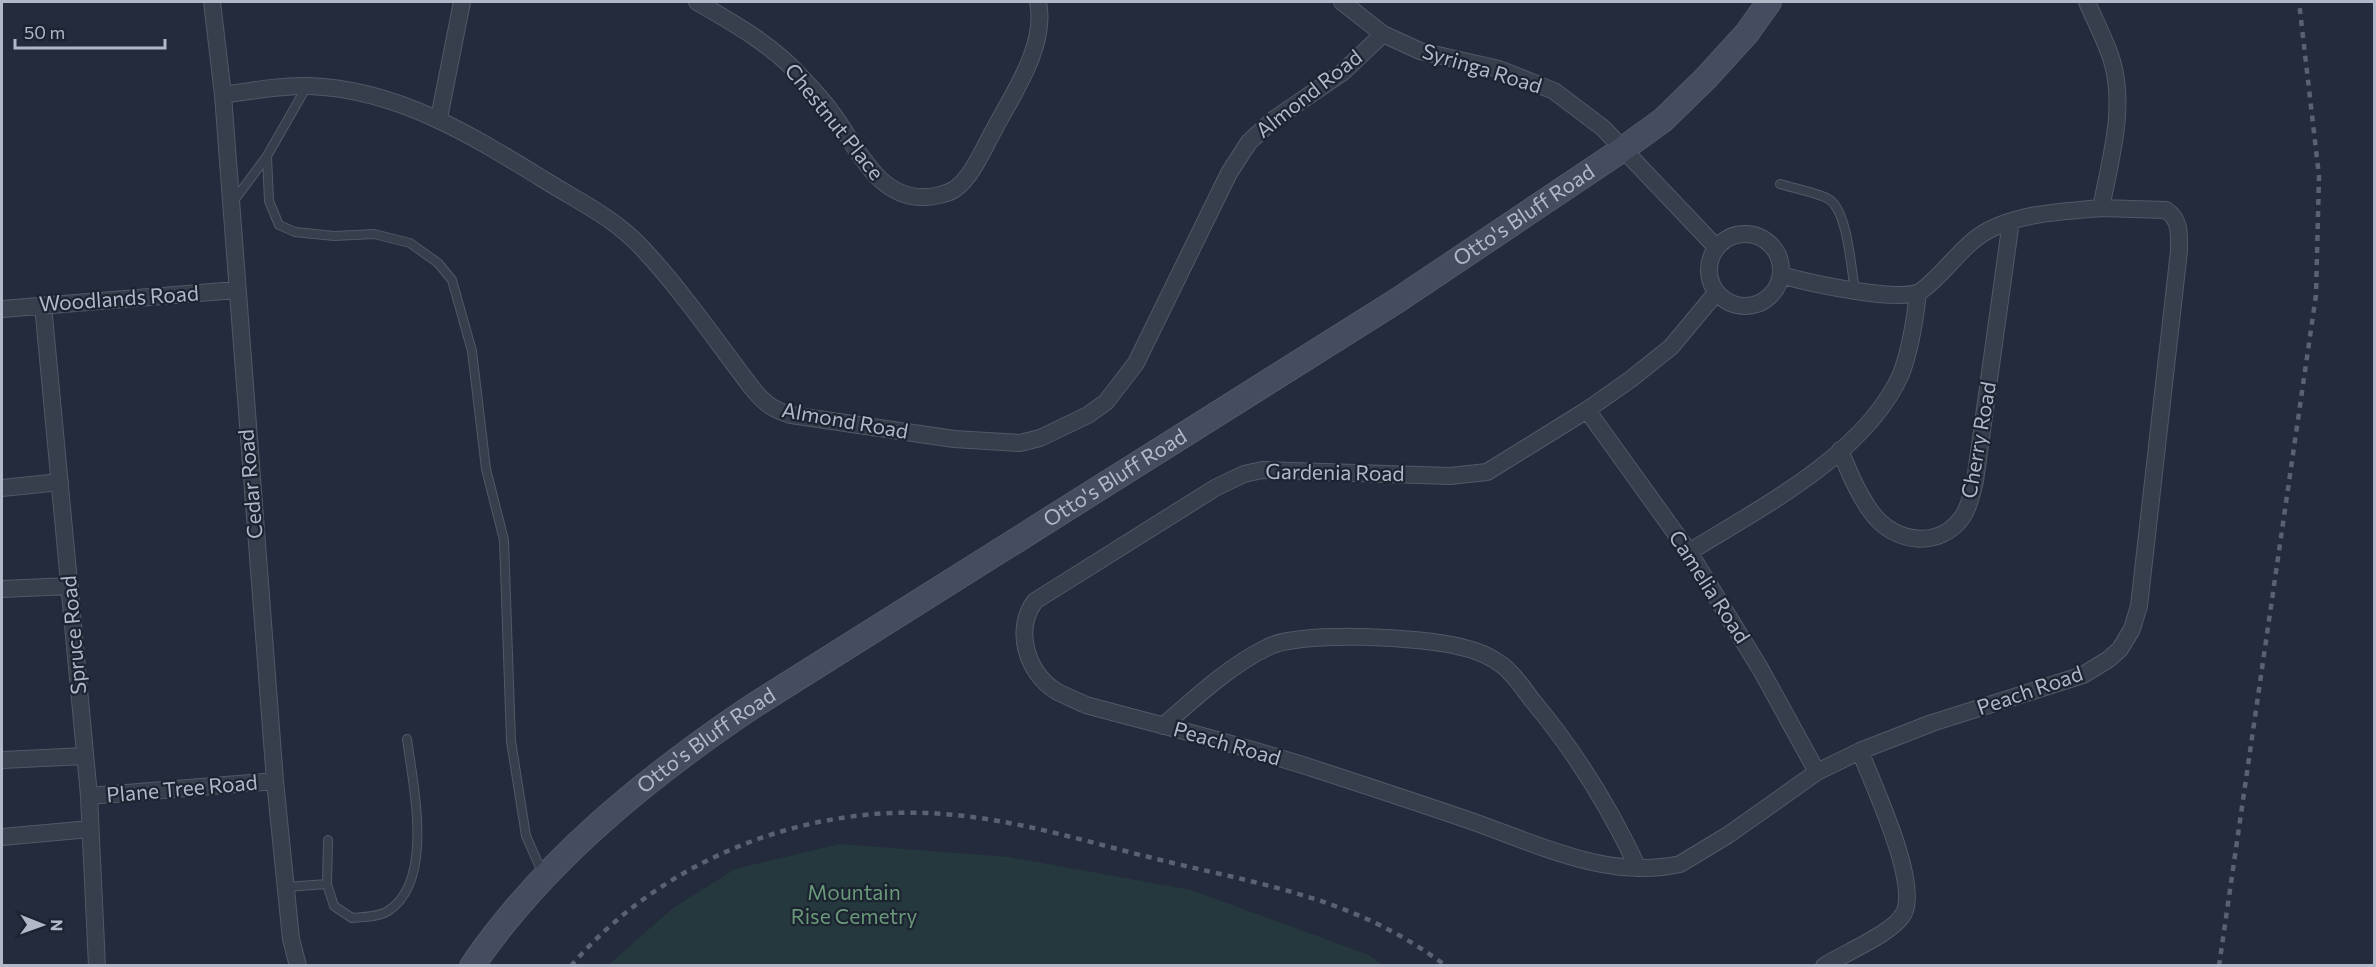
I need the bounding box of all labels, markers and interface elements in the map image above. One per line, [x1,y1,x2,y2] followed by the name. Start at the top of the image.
[15,12,165,50] scale bar
[24,21,65,43] text: 50 m
[1420,38,1545,98] street label: Syringa Road
[1250,44,1366,142] street label: Almond Road
[780,58,890,184] street label: Chestnut Place
[1448,158,1598,270] street label: Otto's Bluff Road
[38,279,200,316] street label: Woodlands Road
[1955,379,2000,500] street label: Cherry Road
[780,396,910,443] street label: Almond Road
[1038,422,1191,531] street label: Otto's Bluff Road
[232,428,267,540] street label: Cedar Road
[1265,458,1405,485] street label: Gardenia Road
[1664,525,1756,647] street label: Camelia Road
[55,575,90,696] street label: Spruce Road
[1973,660,2086,719] street label: Peach Road
[631,681,779,798] street label: Otto's Bluff Road
[1171,715,1284,770] street label: Peach Road
[105,768,258,807] street label: Plane Tree Road
[791,879,917,928] park label: Mountain Rise Cemetry
[12,895,72,955] north arrow
[48,919,67,931] text: N

